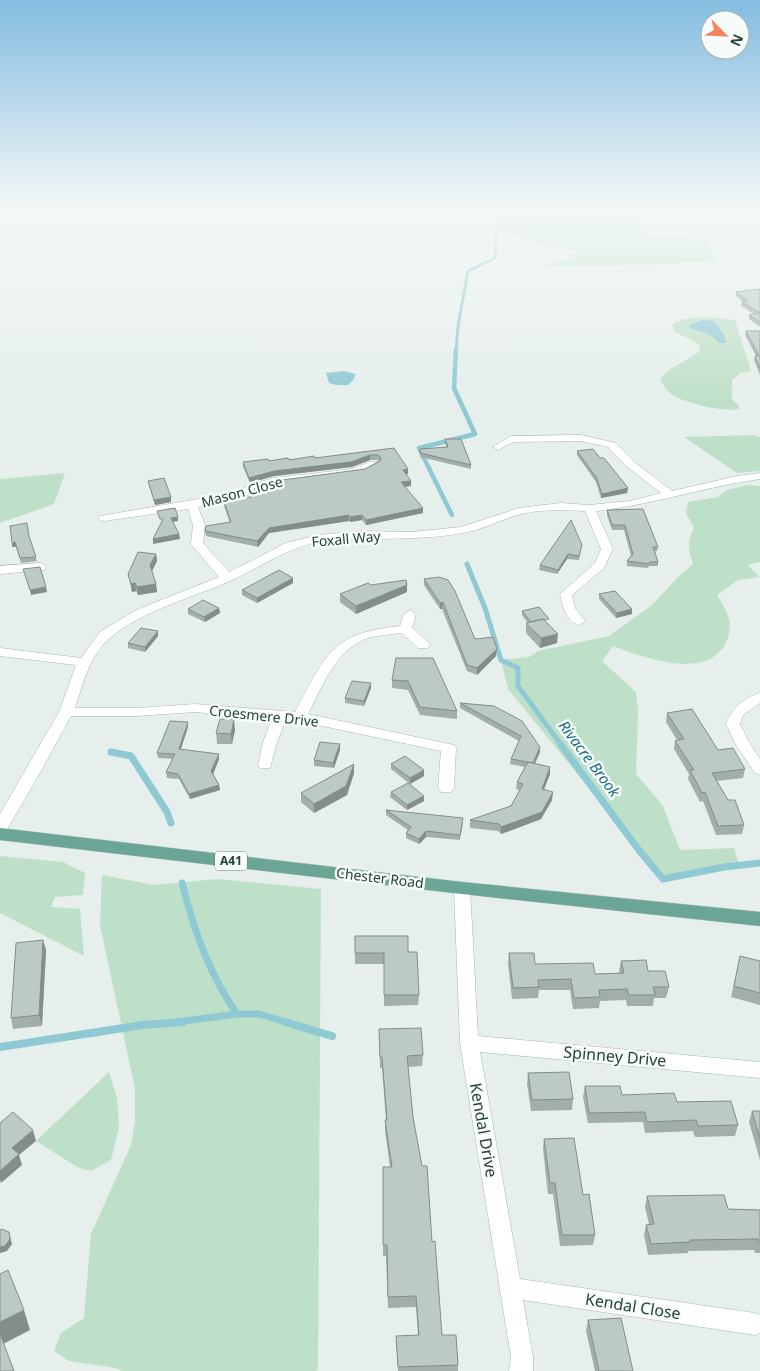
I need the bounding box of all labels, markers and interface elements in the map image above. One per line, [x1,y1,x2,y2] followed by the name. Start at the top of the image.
[700,10,750,60] north arrow
[726,31,748,50] text: N
[199,472,285,512] street label: Mason Close
[311,526,382,551] street label: Foxall Way
[208,700,320,731] street label: Croesmere Drive
[554,716,625,801] water label: Rivacre Brook
[215,851,247,870] road number: A41
[335,863,425,892] street label: Chester Road
[563,1041,667,1071] street label: Spinney Drive
[465,1081,503,1179] street label: Kendal Drive
[584,1288,682,1324] street label: Kendal Close

